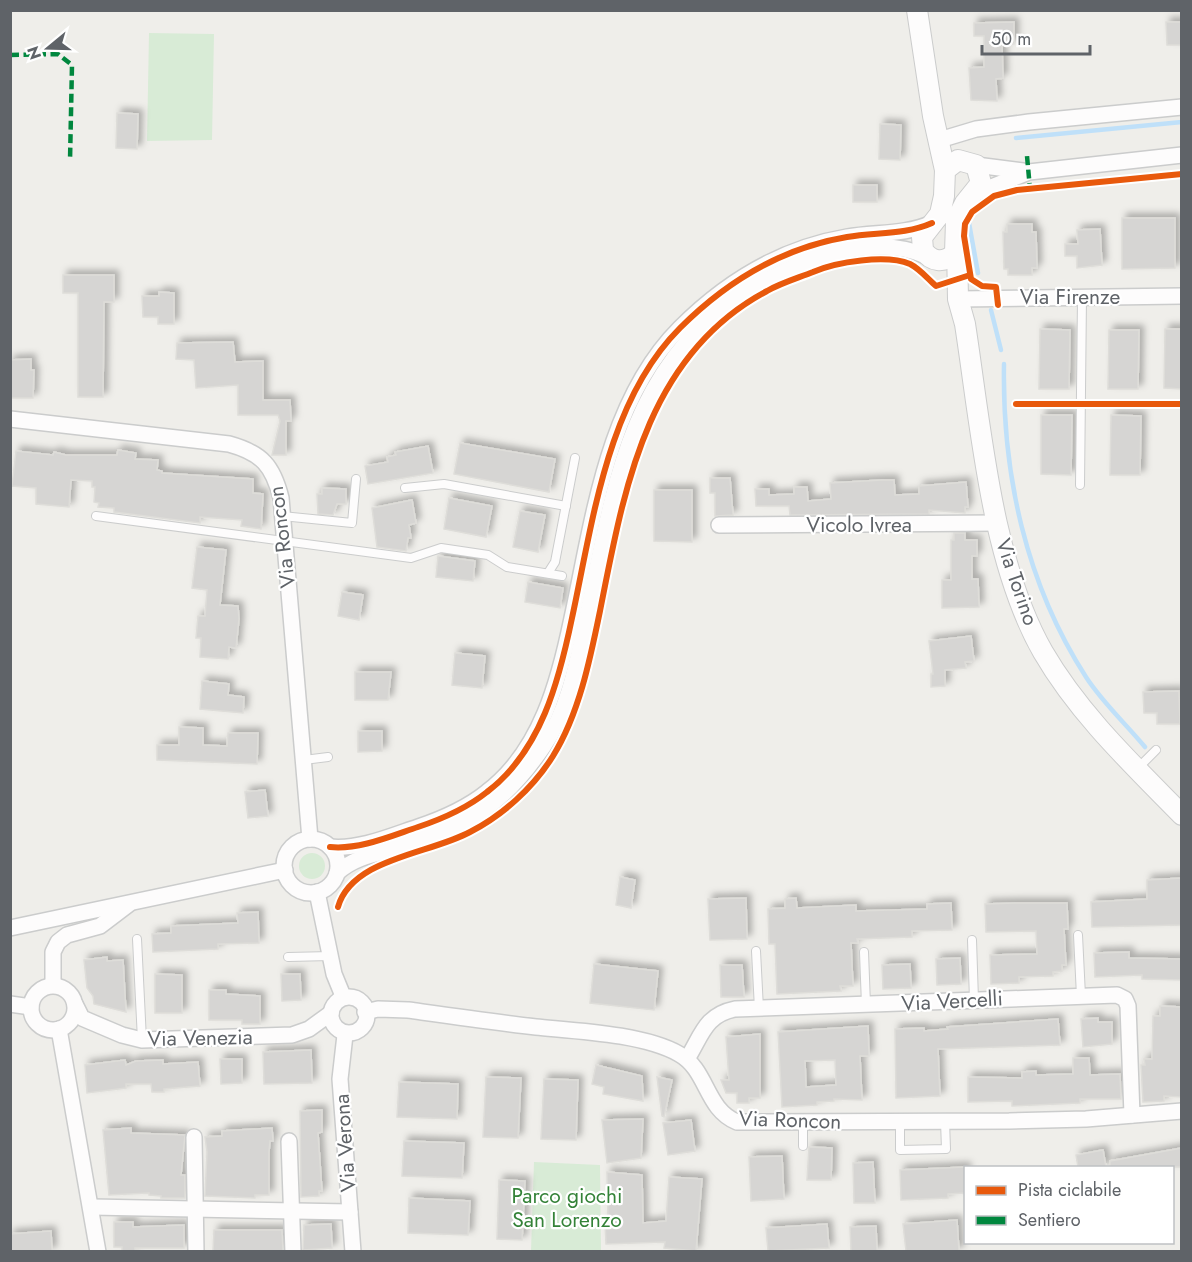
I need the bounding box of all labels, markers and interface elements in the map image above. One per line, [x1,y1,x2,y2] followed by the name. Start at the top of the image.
[18,18,78,78] north arrow
[982,18,1090,56] scale bar
[991,26,1031,52] text: 50 m
[21,43,47,62] text: N
[1020,282,1120,312] street label: Via Firenze
[261,484,303,590] street label: Via Roncon
[806,510,912,540] street label: Vicolo Ivrea
[988,535,1046,629] street label: Via Torino
[900,983,1004,1019] street label: Via Vercelli
[147,1022,253,1054] street label: Via Venezia
[327,1093,363,1193] street label: Via Verona
[738,1103,842,1137] street label: Via Roncon
[964,1166,1174,1244] legend
[1018,1177,1121,1203] text: Pista ciclabile
[511,1181,623,1235] park label: Parco giochi San Lorenzo
[1018,1207,1081,1233] text: Sentiero

